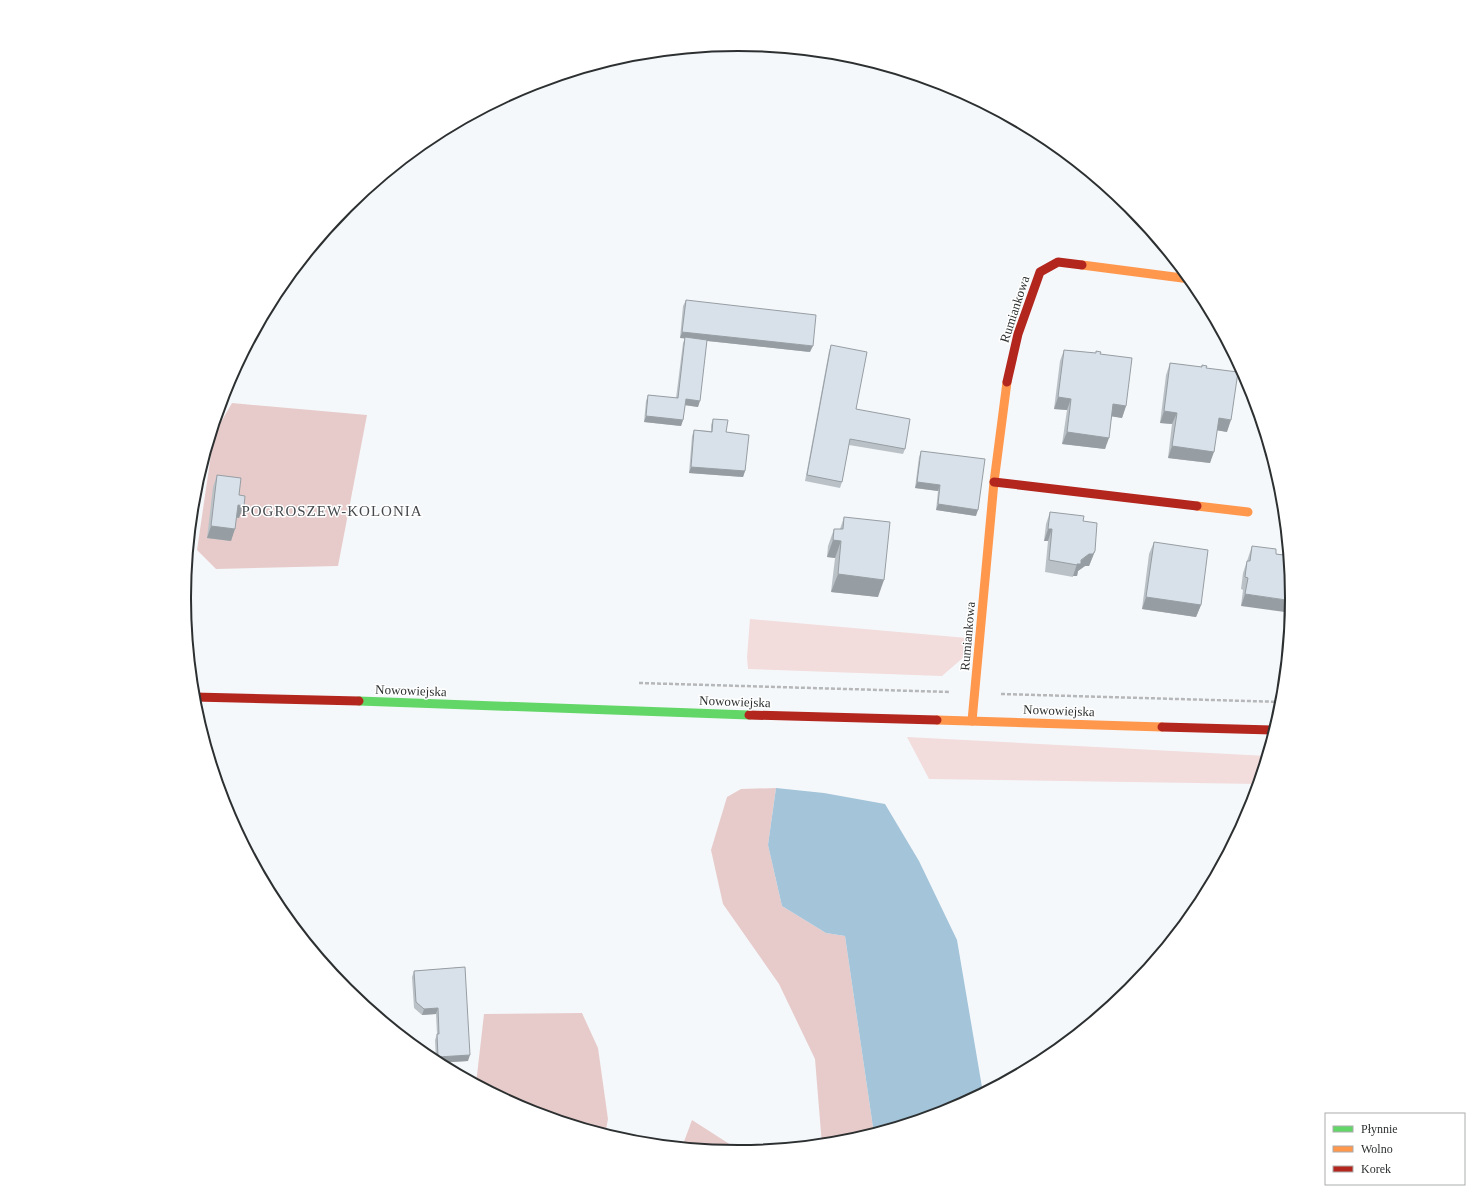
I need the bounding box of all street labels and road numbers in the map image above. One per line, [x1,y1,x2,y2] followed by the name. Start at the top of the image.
[997,274,1032,344] street label: Rumiankowa
[957,601,978,671] street label: Rumiankowa
[375,682,447,699] street label: Nowowiejska
[699,693,771,710] street label: Nowowiejska
[1023,702,1095,719] street label: Nowowiejska

